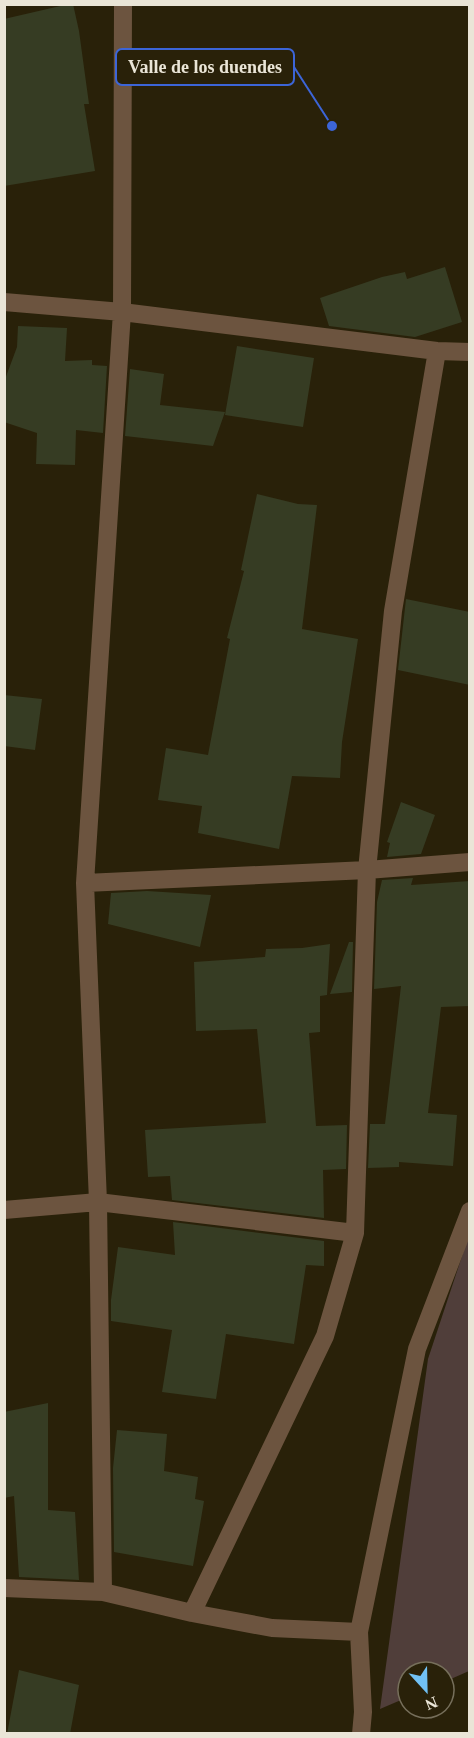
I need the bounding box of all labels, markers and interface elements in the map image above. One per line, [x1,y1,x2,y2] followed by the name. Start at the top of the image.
[116,49,294,85] callout: Valle de los duendes
[128,57,282,77] text: Valle de los duendes
[396,1660,456,1720] north arrow
[422,1693,440,1714] text: N

